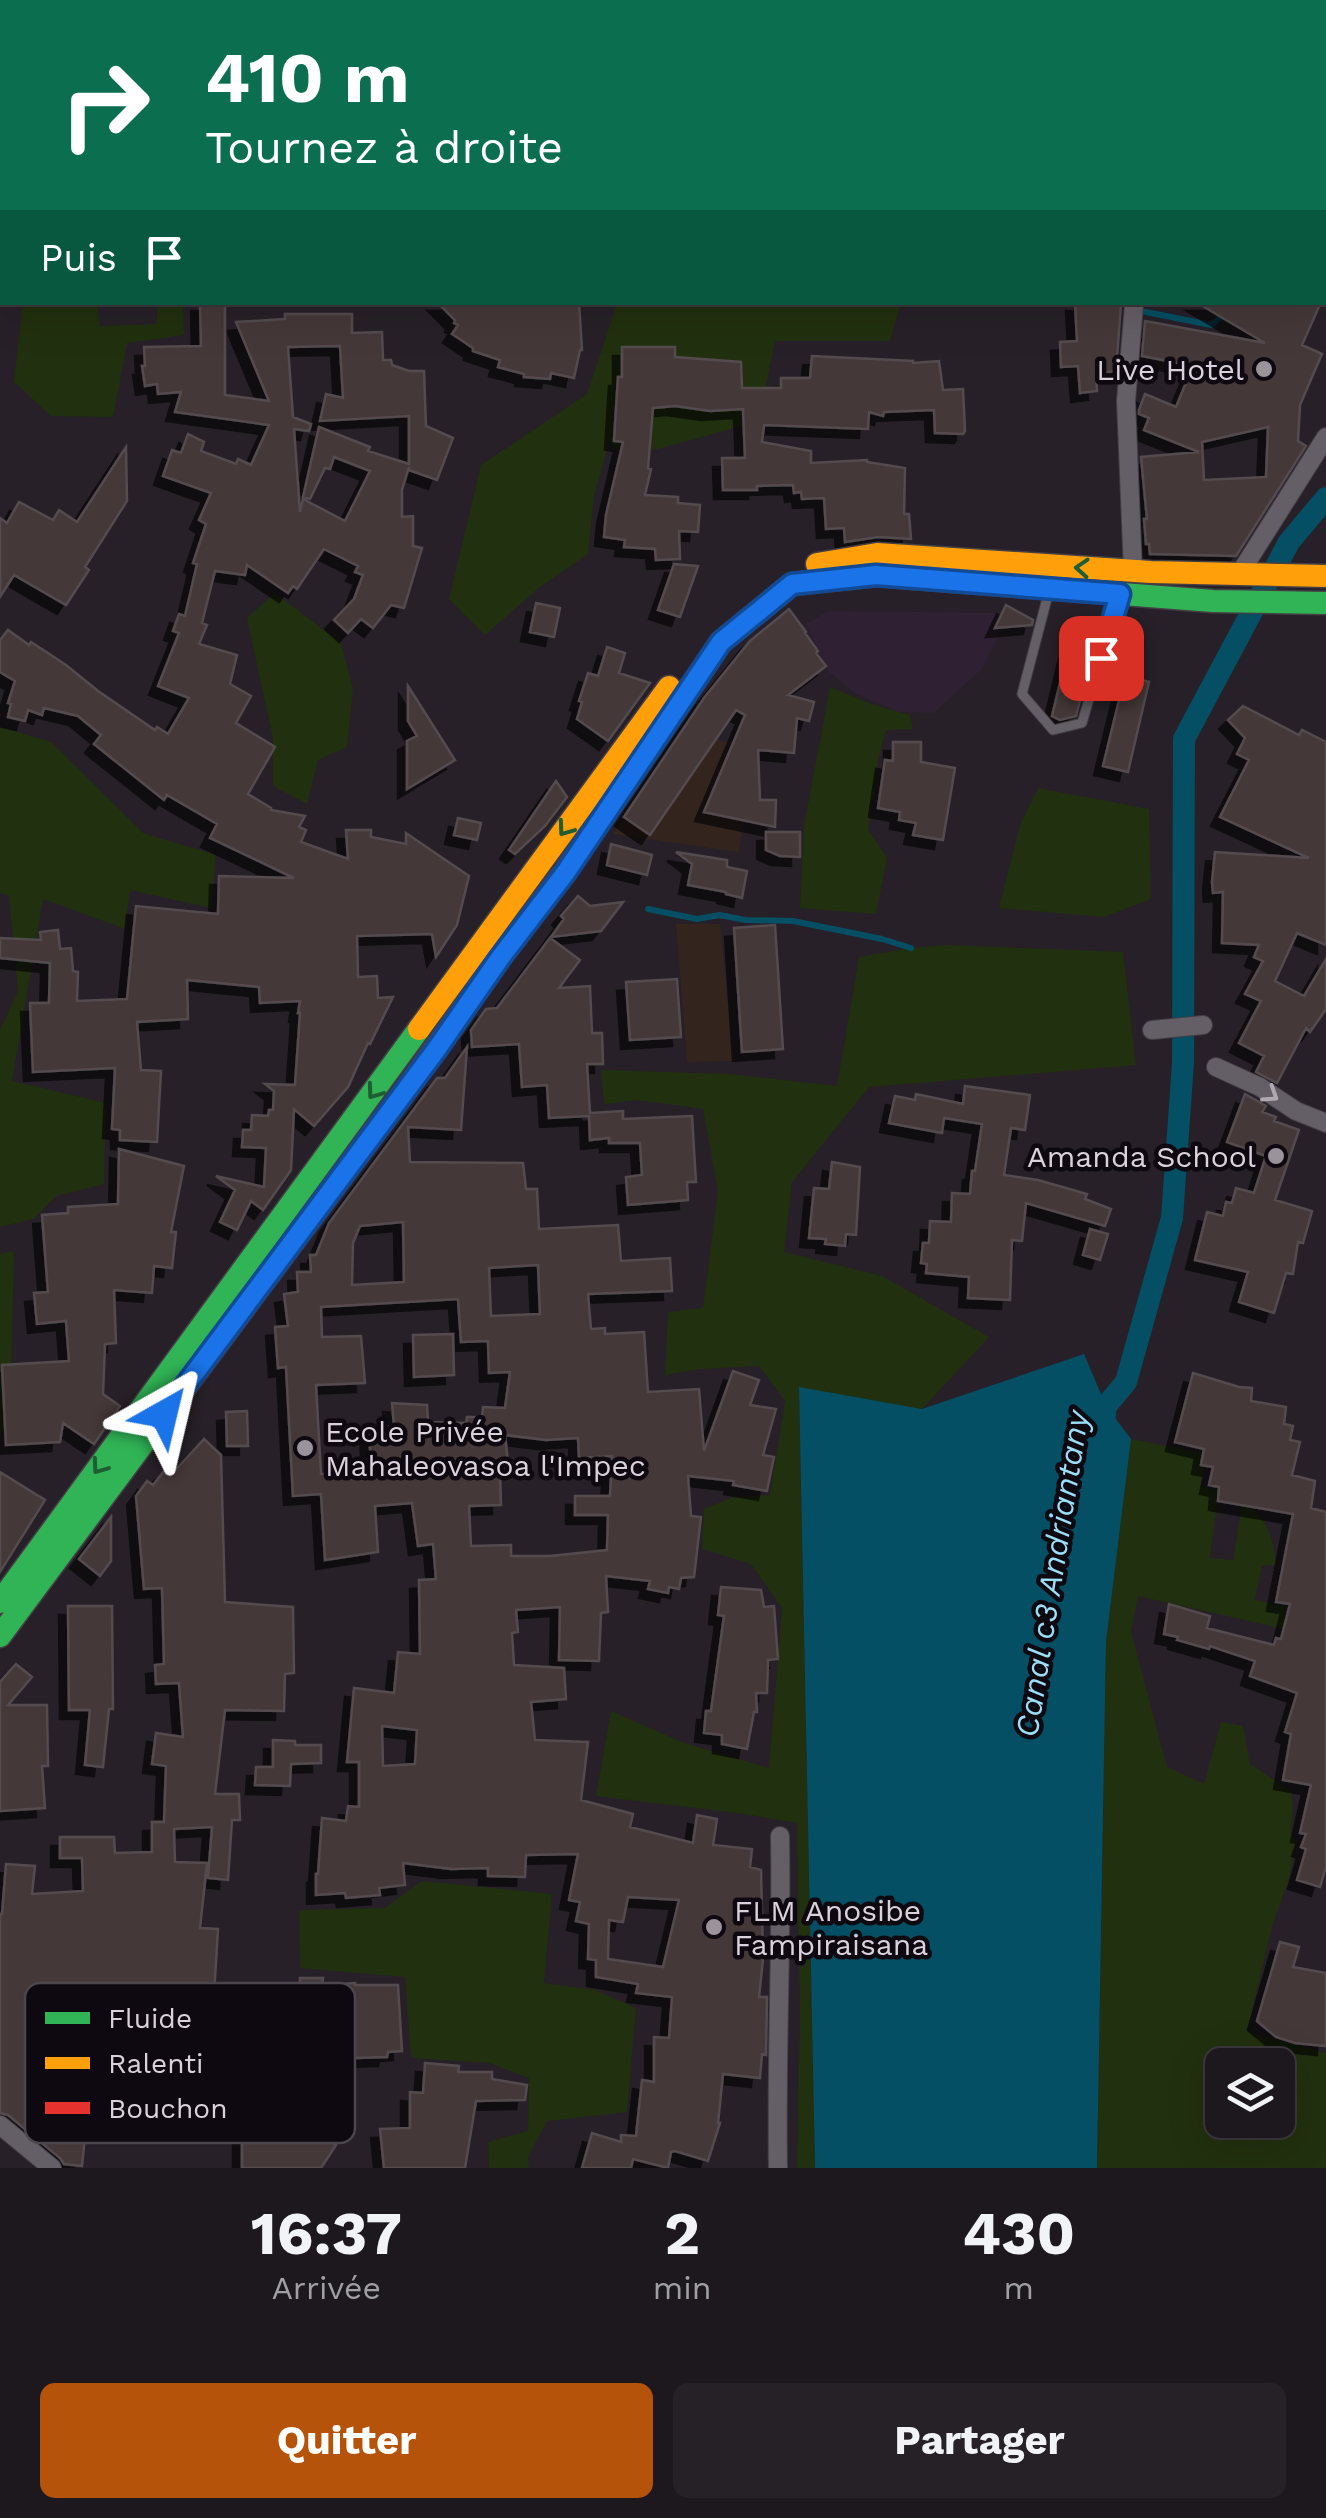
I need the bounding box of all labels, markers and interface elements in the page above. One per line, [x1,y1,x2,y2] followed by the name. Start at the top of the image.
[205,37,410,119] text: 410 m
[40,40,170,170] icon: right
[205,121,563,174] text: Tournez à droite
[137,230,192,285] icon: arrive
[40,236,117,280] text: Puis
[1096,352,1244,387] place label: Live Hotel
[1253,358,1275,380] marker: Live Hotel
[1073,557,1089,579] one-way arrow
[1059,616,1144,701] pin
[1074,631,1129,686] icon: arrive
[560,818,577,836] one-way arrow
[368,1081,385,1099] one-way arrow
[1261,1082,1279,1101] one-way arrow
[1027,1139,1256,1174] place label: Amanda School
[1265,1145,1287,1167] marker: Amanda School
[112,1362,216,1466] position arrow
[1007,1406,1097,1740] water label: Canal c3 Andriantany
[325,1414,646,1483] place label: Ecole Privée Mahaleovasoa l'Impec
[294,1437,316,1459] marker: Ecole Privée Mahaleovasoa l'Impec
[94,1456,111,1474] one-way arrow
[734,1893,928,1962] place label: FLM Anosibe Fampiraisana
[703,1916,725,1938] marker: FLM Anosibe Fampiraisana
[25,1983,355,2143] legend
[108,2002,192,2035] text: Fluide
[108,2047,204,2080] text: Ralenti
[1205,2048,1295,2138] map controls
[1205,2048,1295,2138] button: layers
[108,2092,228,2125] text: Bouchon
[251,2198,402,2269] text: 16:37
[664,2198,700,2269] text: 2
[962,2198,1075,2269] text: 430
[272,2269,381,2307] text: Arrivée
[653,2269,712,2307] text: min
[1004,2269,1034,2307] text: m
[40,2383,653,2498] button: Quitter
[673,2383,1286,2498] button: Partager

